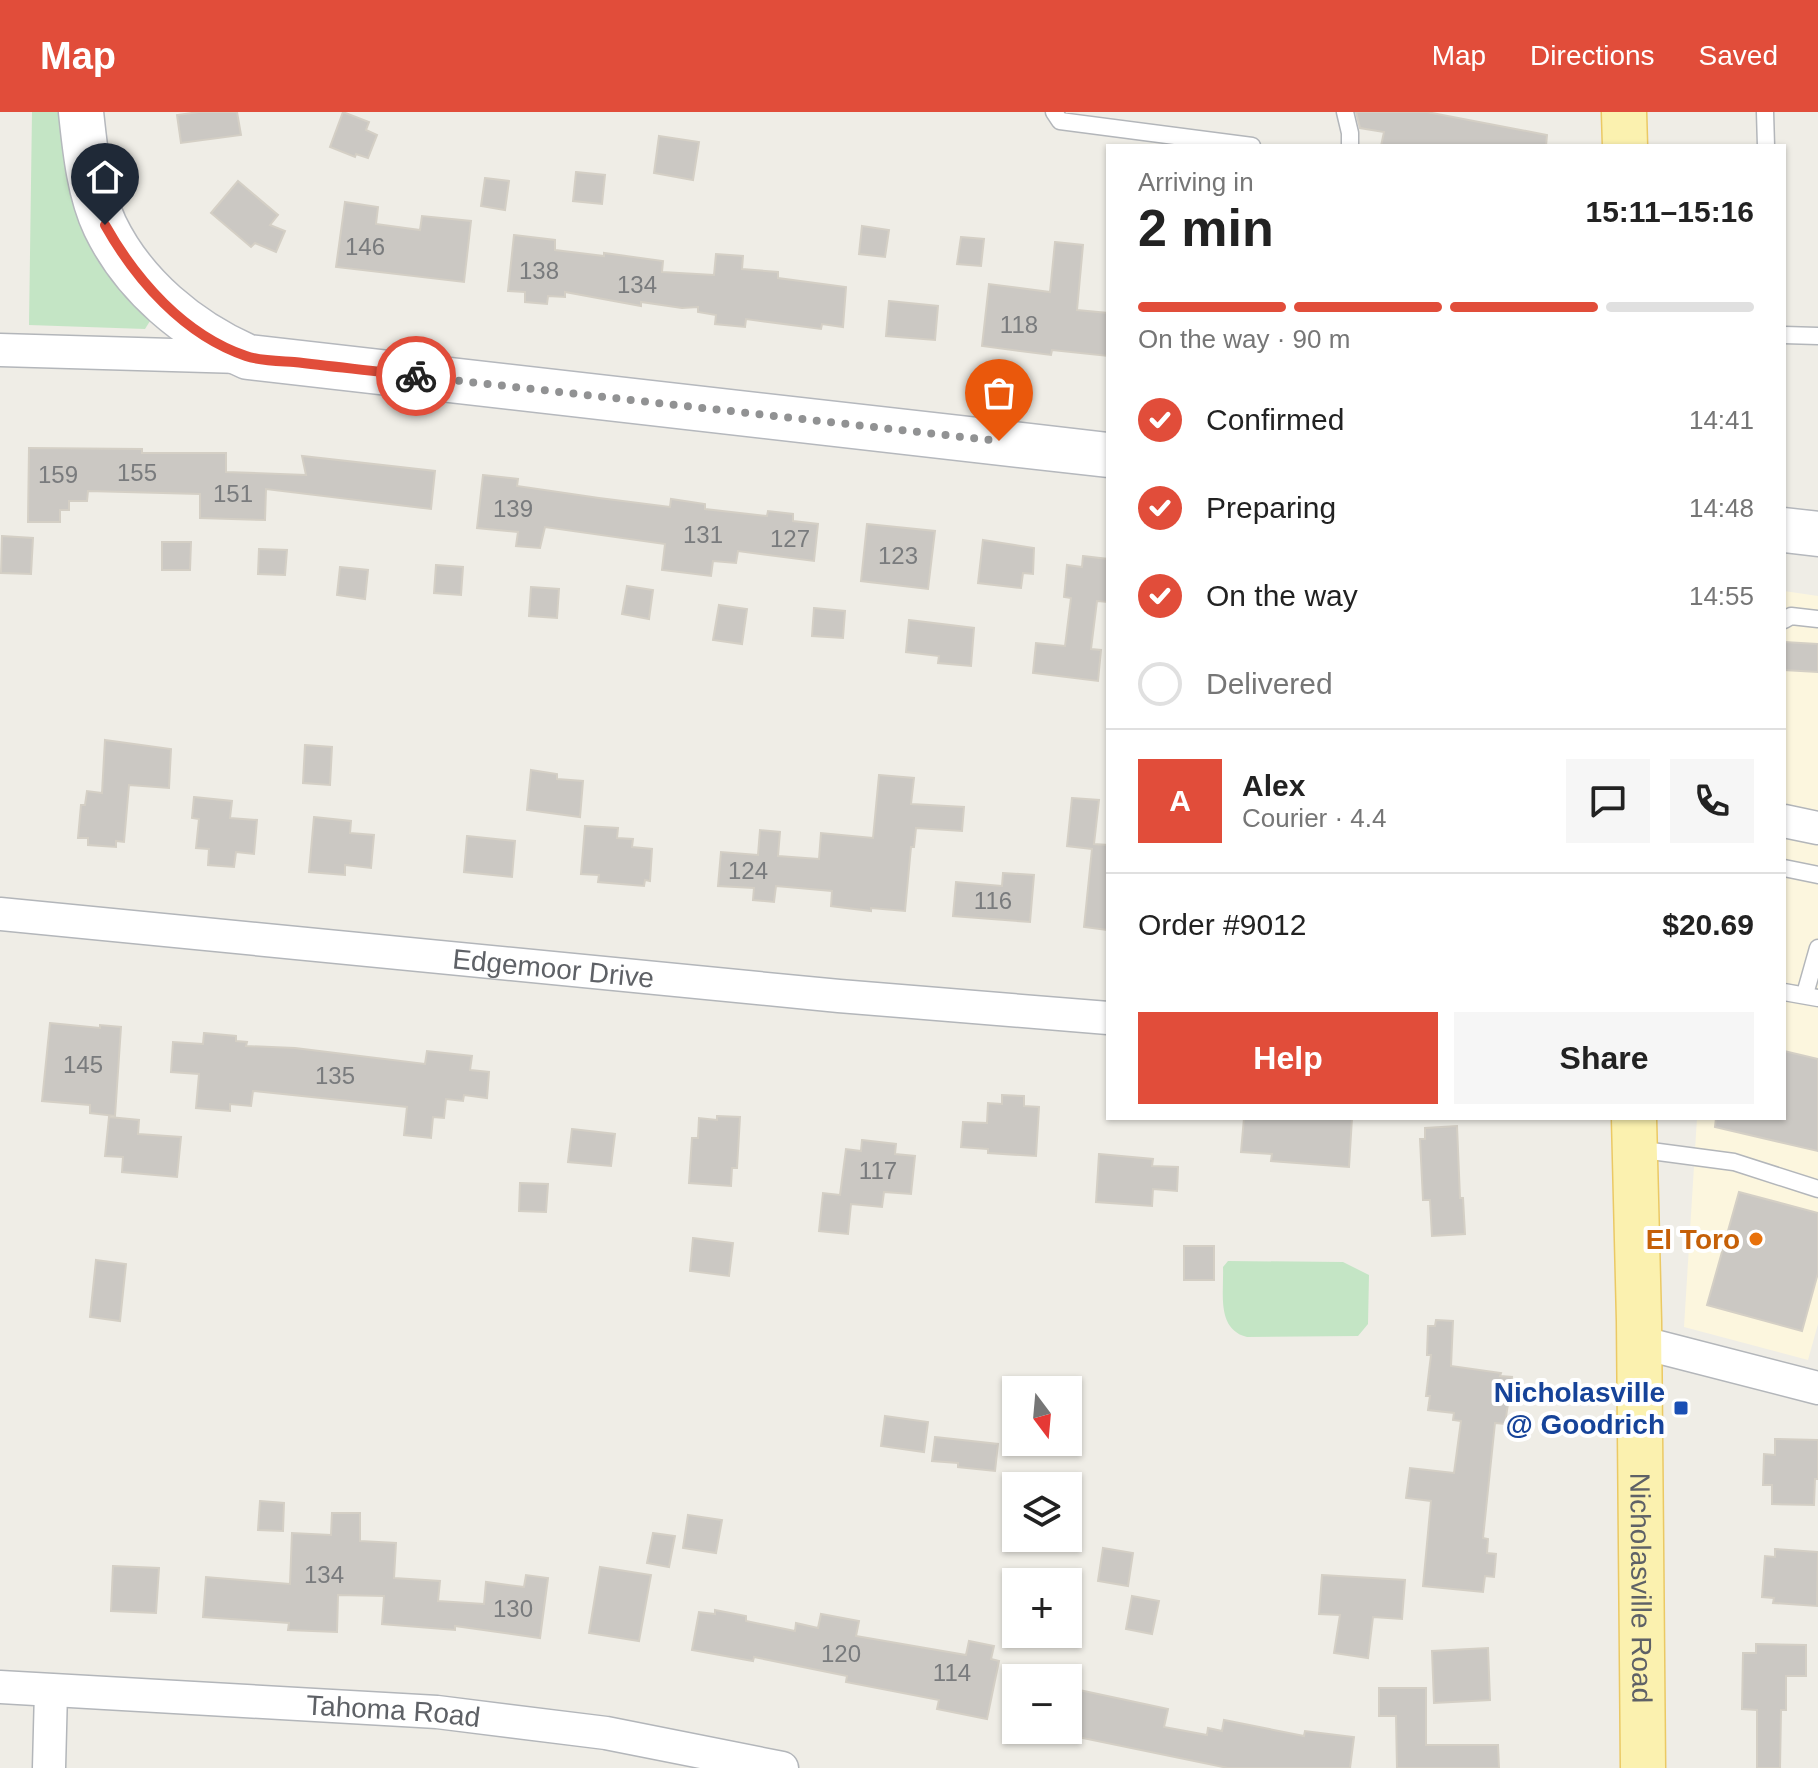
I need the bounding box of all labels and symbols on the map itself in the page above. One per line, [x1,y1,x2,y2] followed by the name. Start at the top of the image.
[71,143,139,225] pin
[345,233,385,260] house number: 146
[519,257,559,284] house number: 138
[617,271,657,298] house number: 134
[1000,311,1038,338] house number: 118
[376,336,456,416] courier
[965,359,1033,441] pin
[117,459,157,486] house number: 155
[38,461,78,488] house number: 159
[213,480,253,507] house number: 151
[493,495,533,522] house number: 139
[683,521,723,548] house number: 131
[770,525,810,552] house number: 127
[878,542,918,569] house number: 123
[728,857,768,884] house number: 124
[974,887,1012,914] house number: 116
[451,943,656,994] street label: Edgemoor Drive
[63,1051,103,1078] house number: 145
[315,1062,355,1089] house number: 135
[859,1157,897,1184] house number: 117
[1646,1224,1740,1255] place label: El Toro
[1747,1230,1765,1248] marker: El Toro
[1002,1376,1082,1456] north arrow
[1494,1377,1665,1440] place label: Nicholasville @ Goodrich
[1672,1399,1690,1417] marker: Nicholasville @ Goodrich
[1624,1473,1657,1703] street label: Nicholasville Road
[304,1561,344,1588] house number: 134
[493,1595,533,1622] house number: 130
[821,1640,861,1667] house number: 120
[933,1659,971,1686] house number: 114
[305,1690,482,1733] street label: Tahoma Road

